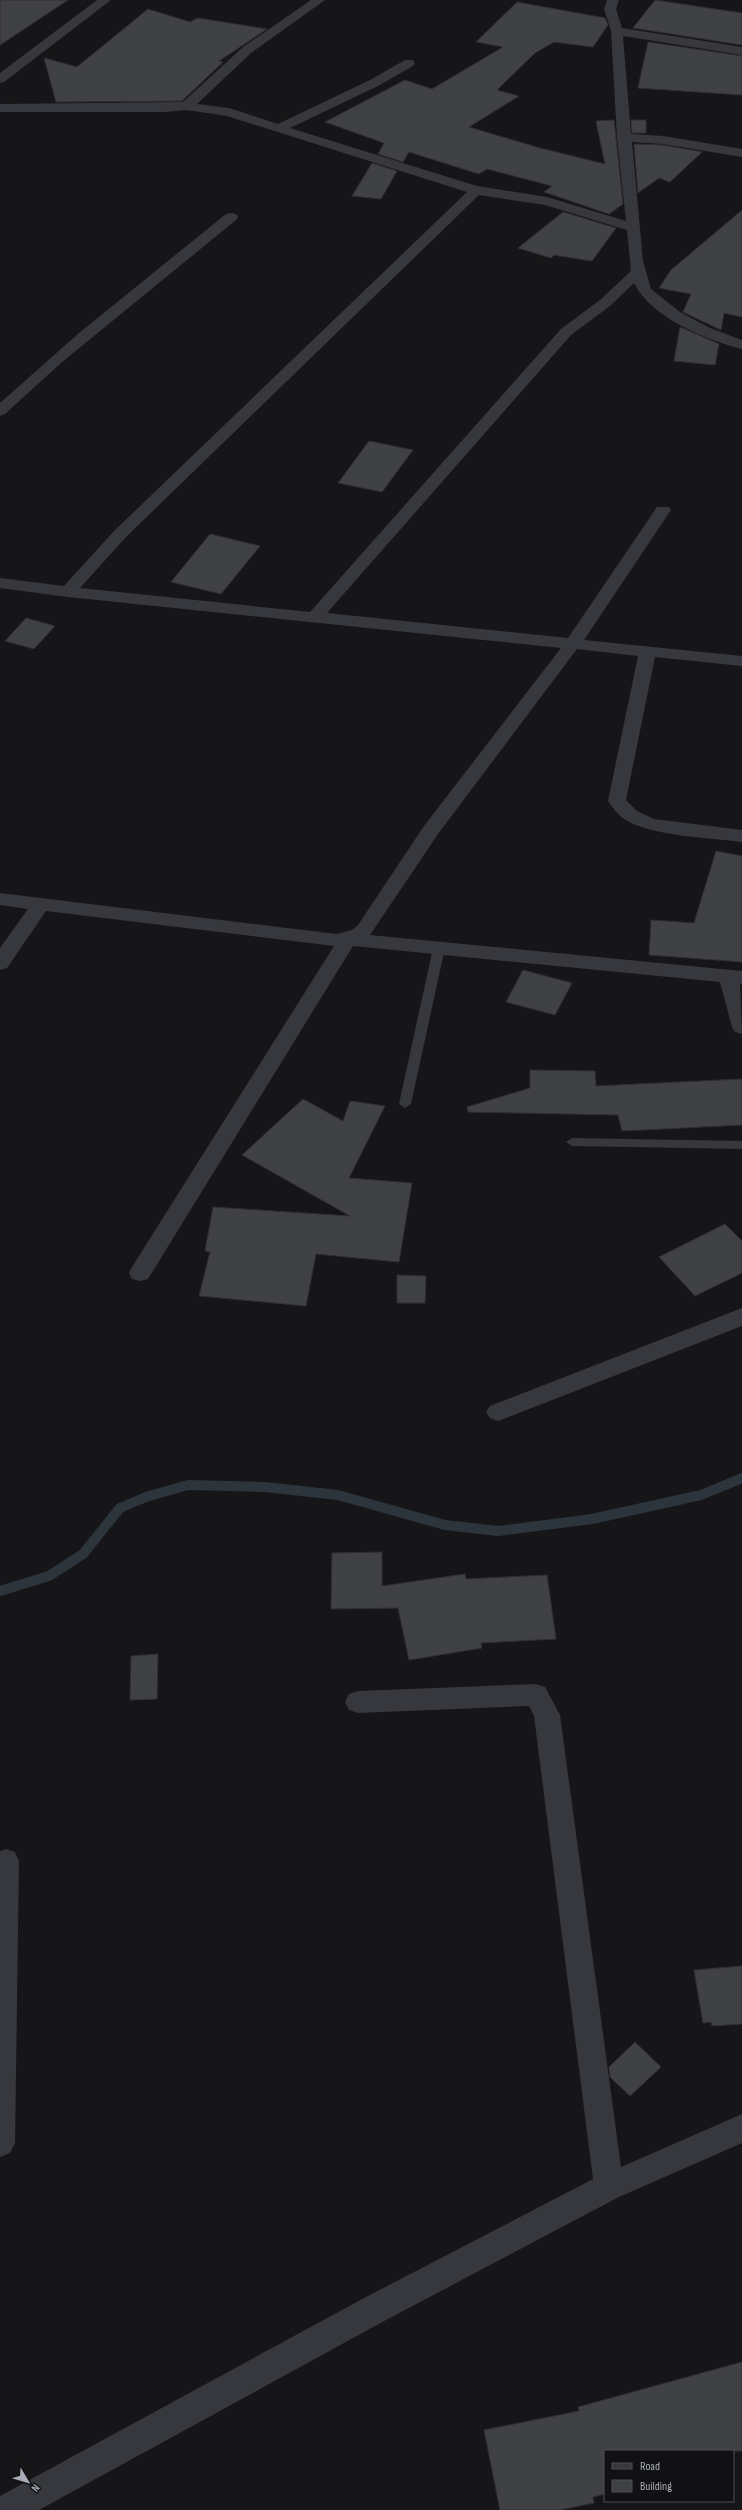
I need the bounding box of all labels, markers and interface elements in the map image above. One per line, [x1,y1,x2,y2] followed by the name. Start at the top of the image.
[604,2450,734,2502] legend
[640,2459,660,2474] text: Road
[8,2462,48,2502] north arrow
[640,2479,672,2494] text: Building
[28,2482,42,2494] text: N

